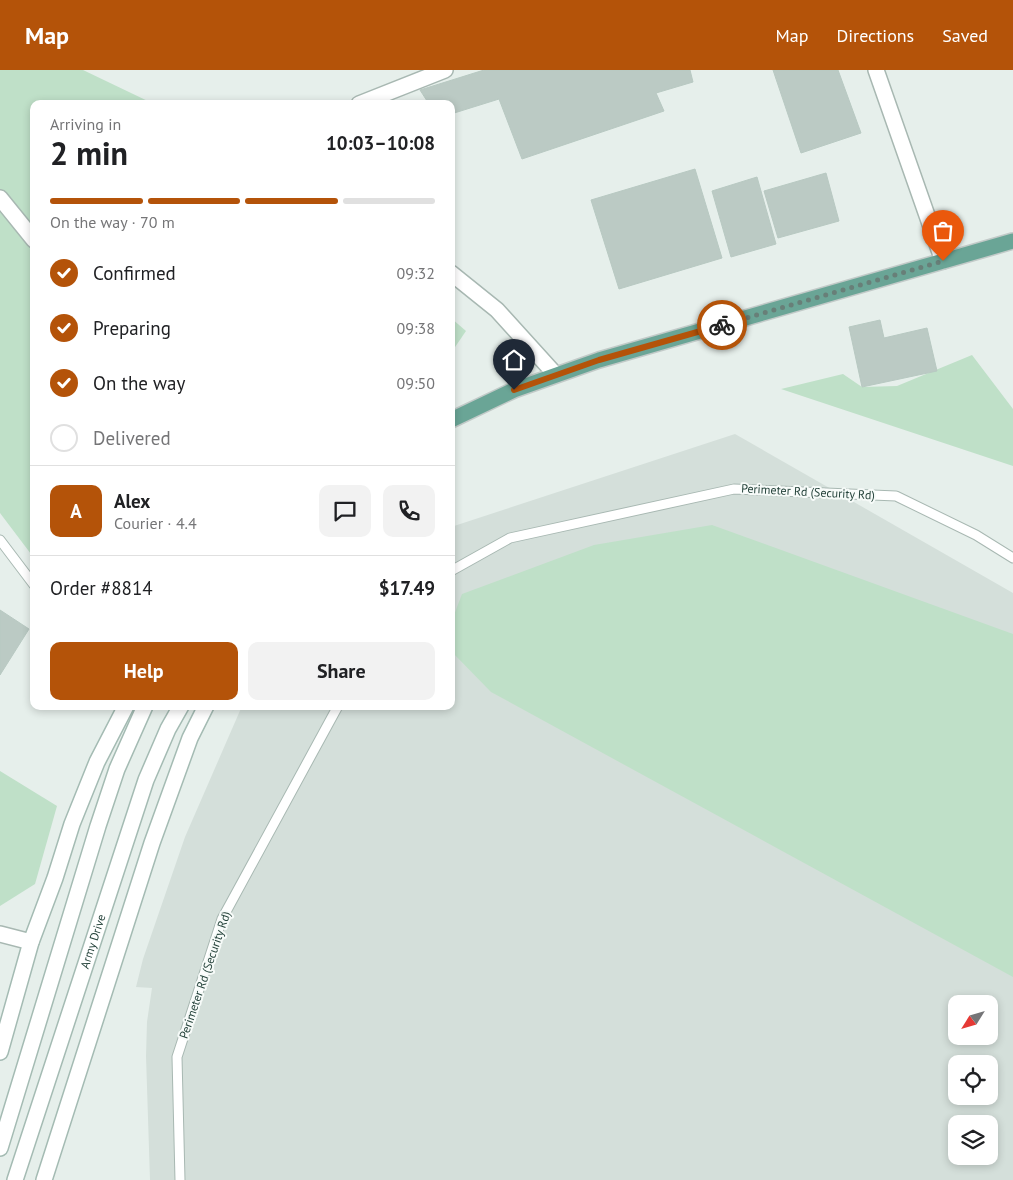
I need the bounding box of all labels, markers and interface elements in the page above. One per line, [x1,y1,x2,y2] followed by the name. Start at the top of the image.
[25,20,69,51] text: Map
[776,24,808,47] text: Map
[836,24,914,47] text: Directions
[942,24,988,47] text: Saved
[50,114,121,134] text: Arriving in
[326,131,435,155] text: 10:03–10:08
[50,132,128,174] text: 2 min
[922,210,964,261] pin
[50,212,175,232] text: On the way · 70 m
[929,217,957,245] icon: bag
[50,259,78,287] icon: check
[93,261,176,285] text: Confirmed
[397,263,435,283] text: 09:32
[697,300,747,350] courier
[708,311,736,339] icon: bike
[50,314,78,342] icon: check
[93,316,171,340] text: Preparing
[397,318,435,338] text: 09:38
[493,339,535,390] pin
[500,346,528,374] icon: home
[50,369,78,397] icon: check
[93,371,185,395] text: On the way
[397,373,435,393] text: 09:50
[93,426,171,450] text: Delivered
[741,481,875,502] street label: Perimeter Rd (Security Rd)
[319,485,371,537] button: chat
[383,485,435,537] button: phone
[114,489,150,513] text: Alex
[70,499,82,523] text: A
[114,513,197,533] text: Courier · 4.4
[50,576,153,600] text: Order #8814
[379,576,435,600] text: $17.49
[50,642,238,700] button: Help
[248,642,435,700] button: Share
[176,909,233,1041] street label: Perimeter Rd (Security Rd)
[77,912,109,970] street label: Army Drive
[948,995,998,1045] north arrow
[948,995,998,1165] map controls
[948,1055,998,1105] button: locate
[948,1115,998,1165] button: layers

